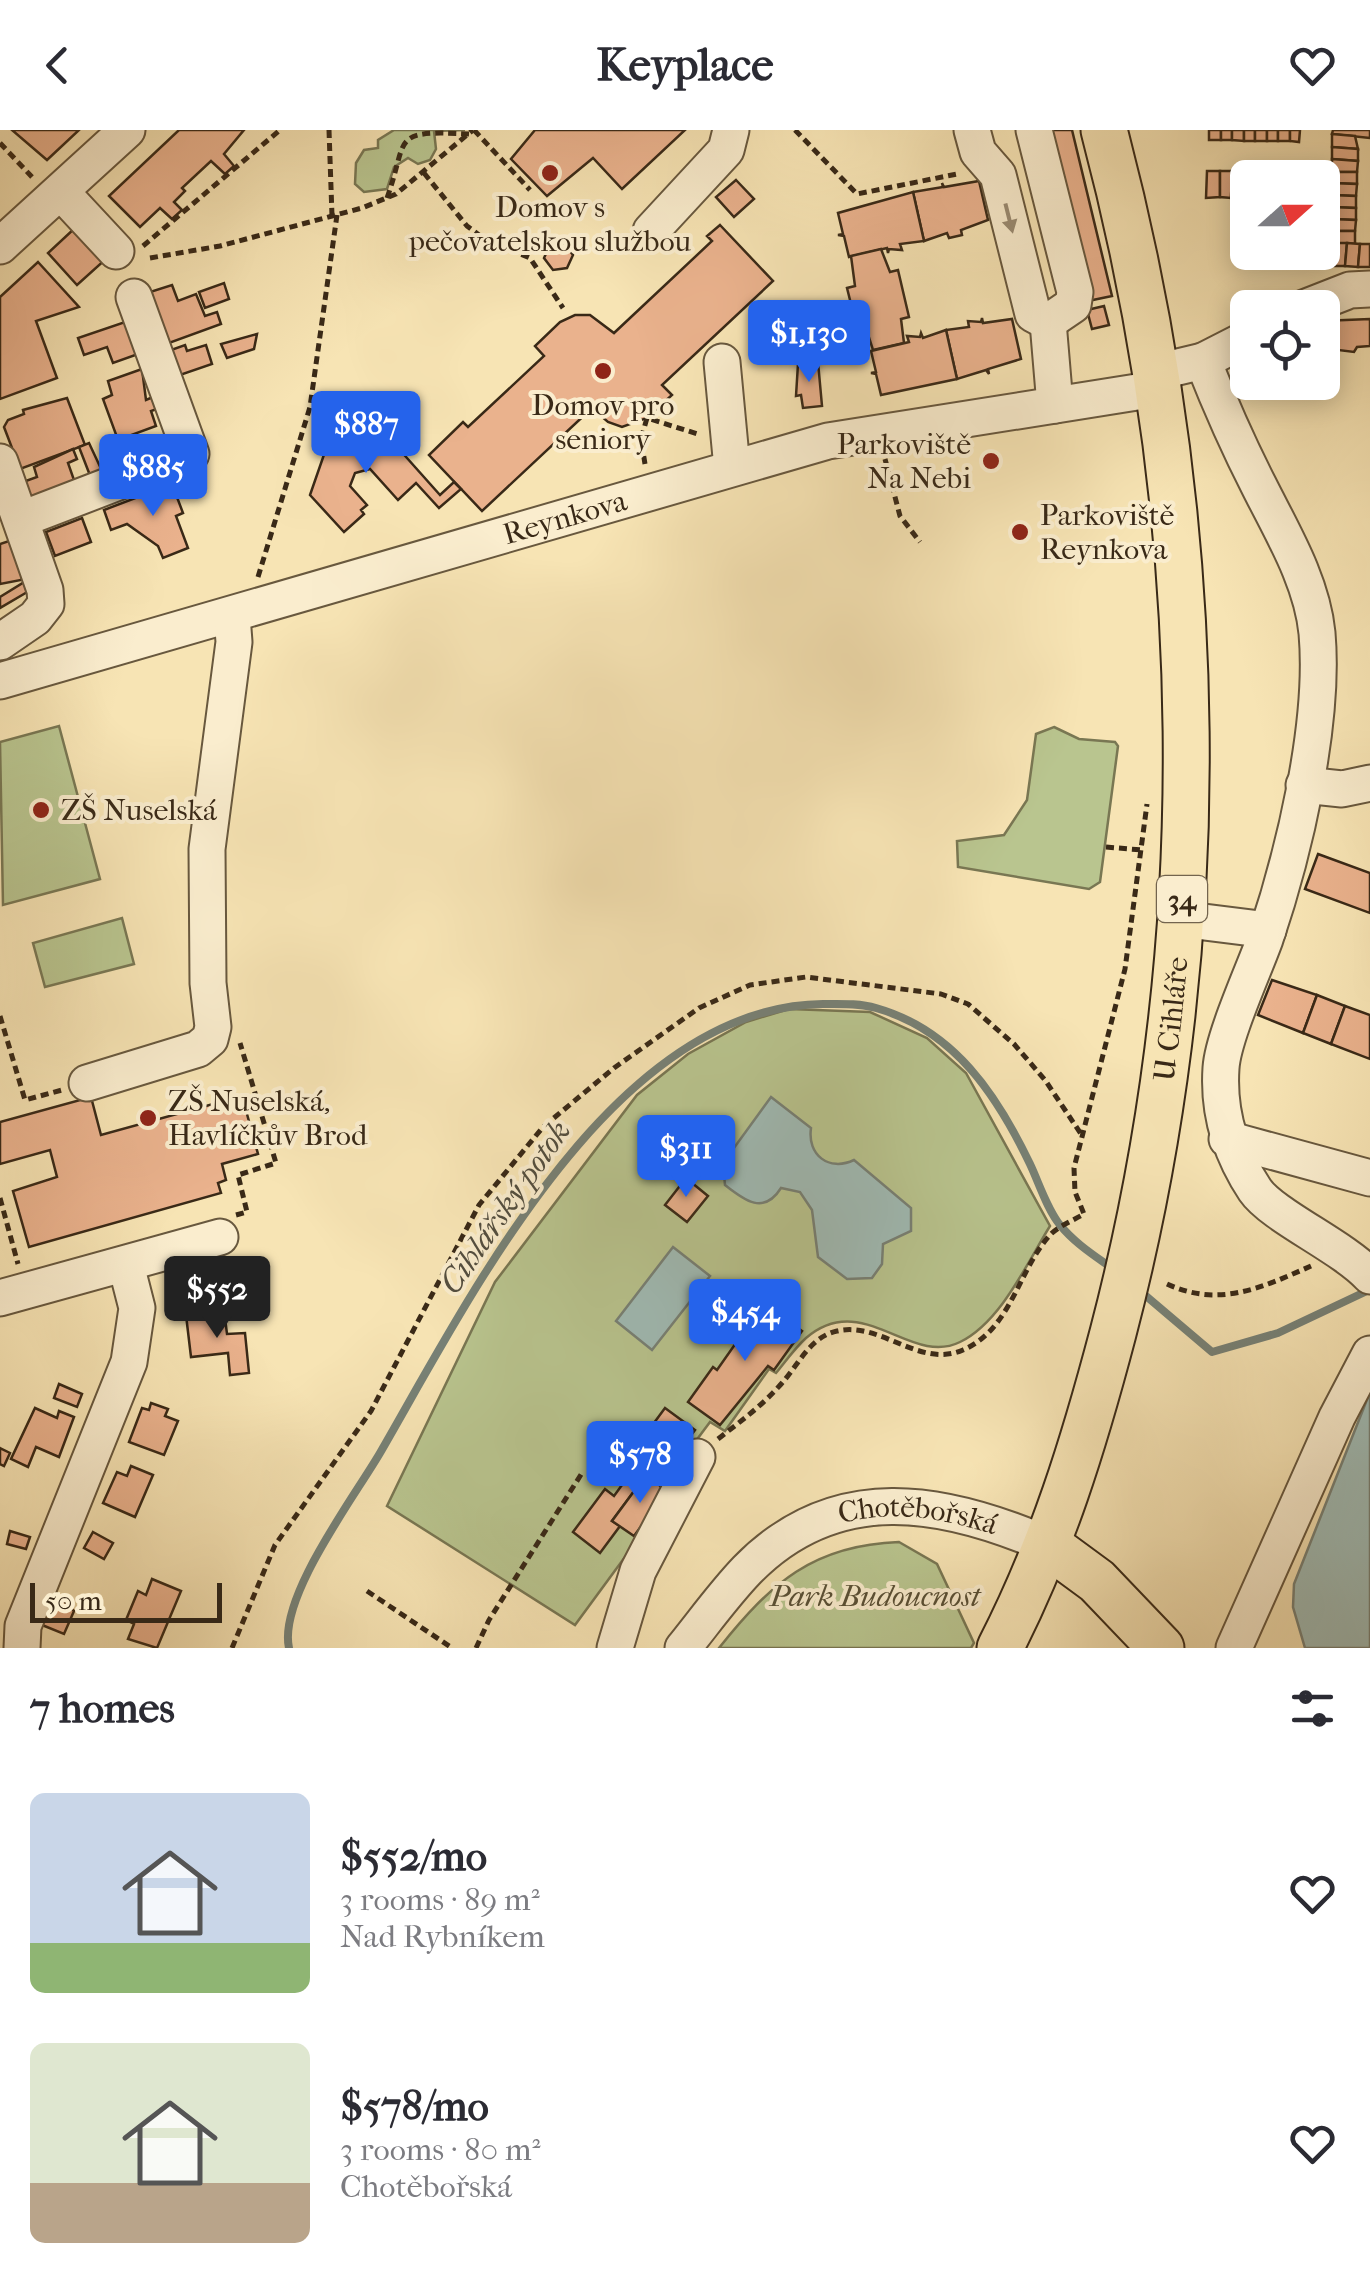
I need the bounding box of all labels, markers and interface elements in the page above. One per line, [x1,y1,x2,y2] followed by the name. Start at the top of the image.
[30,38,85,93] icon: back
[1285,38,1340,93] icon: heart
[597,39,773,92] text: Keyplace
[1230,160,1340,270] north arrow
[1230,160,1340,400] map controls
[539,162,561,184] marker: Domov s pečovatelskou službou
[408,190,691,259] place label: Domov s pečovatelskou službou
[1002,203,1017,234] one-way arrow
[1230,290,1340,400] button: locate
[728,300,890,385] pin: $1,130
[770,314,848,351] text: $1,130
[592,360,614,382] marker: Domov pro seniory
[532,388,674,457] place label: Domov pro seniory
[307,391,425,476] pin: $887
[333,405,399,442] text: $887
[837,427,971,496] place label: Parkoviště Na Nebi
[94,434,212,519] pin: $885
[121,448,185,485] text: $885
[980,450,1002,472] marker: Parkoviště Na Nebi
[499,482,632,552] street label: Reynkova
[1040,498,1174,567] place label: Parkoviště Reynkova
[1009,521,1031,543] marker: Parkoviště Reynkova
[61,793,218,828] place label: ZŠ Nuselská
[30,799,52,821] marker: ZŠ Nuselská
[1157,876,1207,922] road number: 34
[1146,955,1195,1083] street label: U Cihláře
[168,1084,368,1153] place label: ZŠ Nuselská, Havlíčkův Brod
[137,1107,159,1129] marker: ZŠ Nuselská, Havlíčkův Brod
[432,1113,578,1301] water label: Cihlářský potok
[627,1115,745,1200] pin: $311
[659,1129,713,1166] text: $311
[158,1256,276,1341] pin: $552
[186,1270,248,1307] text: $552
[686,1279,804,1364] pin: $454
[711,1293,779,1330] text: $454
[581,1421,699,1506] pin: $578
[609,1435,671,1472] text: $578
[834,1489,1003,1542] street label: Chotěbořská
[30,1578,222,1622] scale bar
[768,1579,982,1614] park label: Park Budoucnost
[45,1584,102,1617] text: 50 m
[1285,1681,1340,1736] icon: filters
[30,1684,175,1733] text: 7 homes
[340,1832,487,1881] text: $552/mo
[110,1833,230,1953] icon: home
[1285,1866,1340,1921] icon: heart
[340,1881,540,1918] text: 3 rooms · 89 m²
[340,1918,545,1955] text: Nad Rybníkem
[340,2082,489,2131] text: $578/mo
[110,2083,230,2203] icon: home
[1285,2116,1340,2171] icon: heart
[340,2131,541,2168] text: 3 rooms · 80 m²
[340,2168,512,2205] text: Chotěbořská

